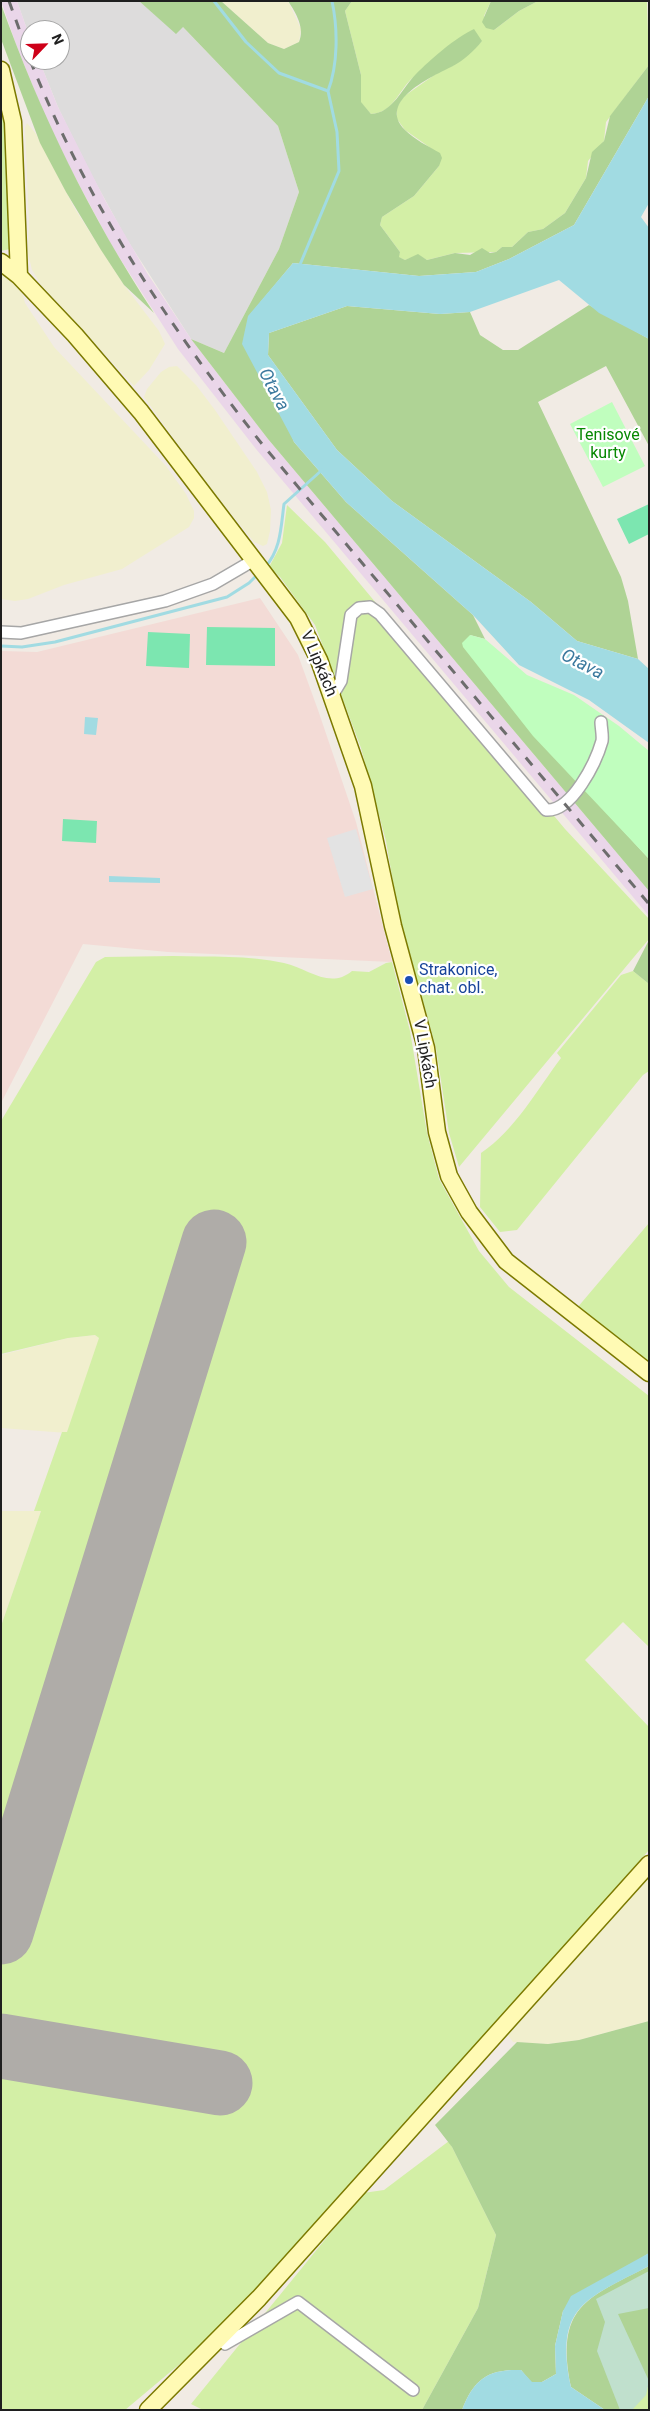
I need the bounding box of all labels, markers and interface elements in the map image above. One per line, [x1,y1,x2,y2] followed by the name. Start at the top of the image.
[20,20,70,70] north arrow
[48,32,67,47] text: N
[253,365,293,415] water label: Otava
[576,426,640,464] park label: Tenisové kurty
[296,628,340,700] street label: V Lipkách
[557,645,607,685] water label: Otava
[419,961,498,999] place label: Strakonice, chat. obl.
[403,974,415,986] marker: Strakonice, chat. obl.
[408,1018,440,1090] street label: V Lipkách

